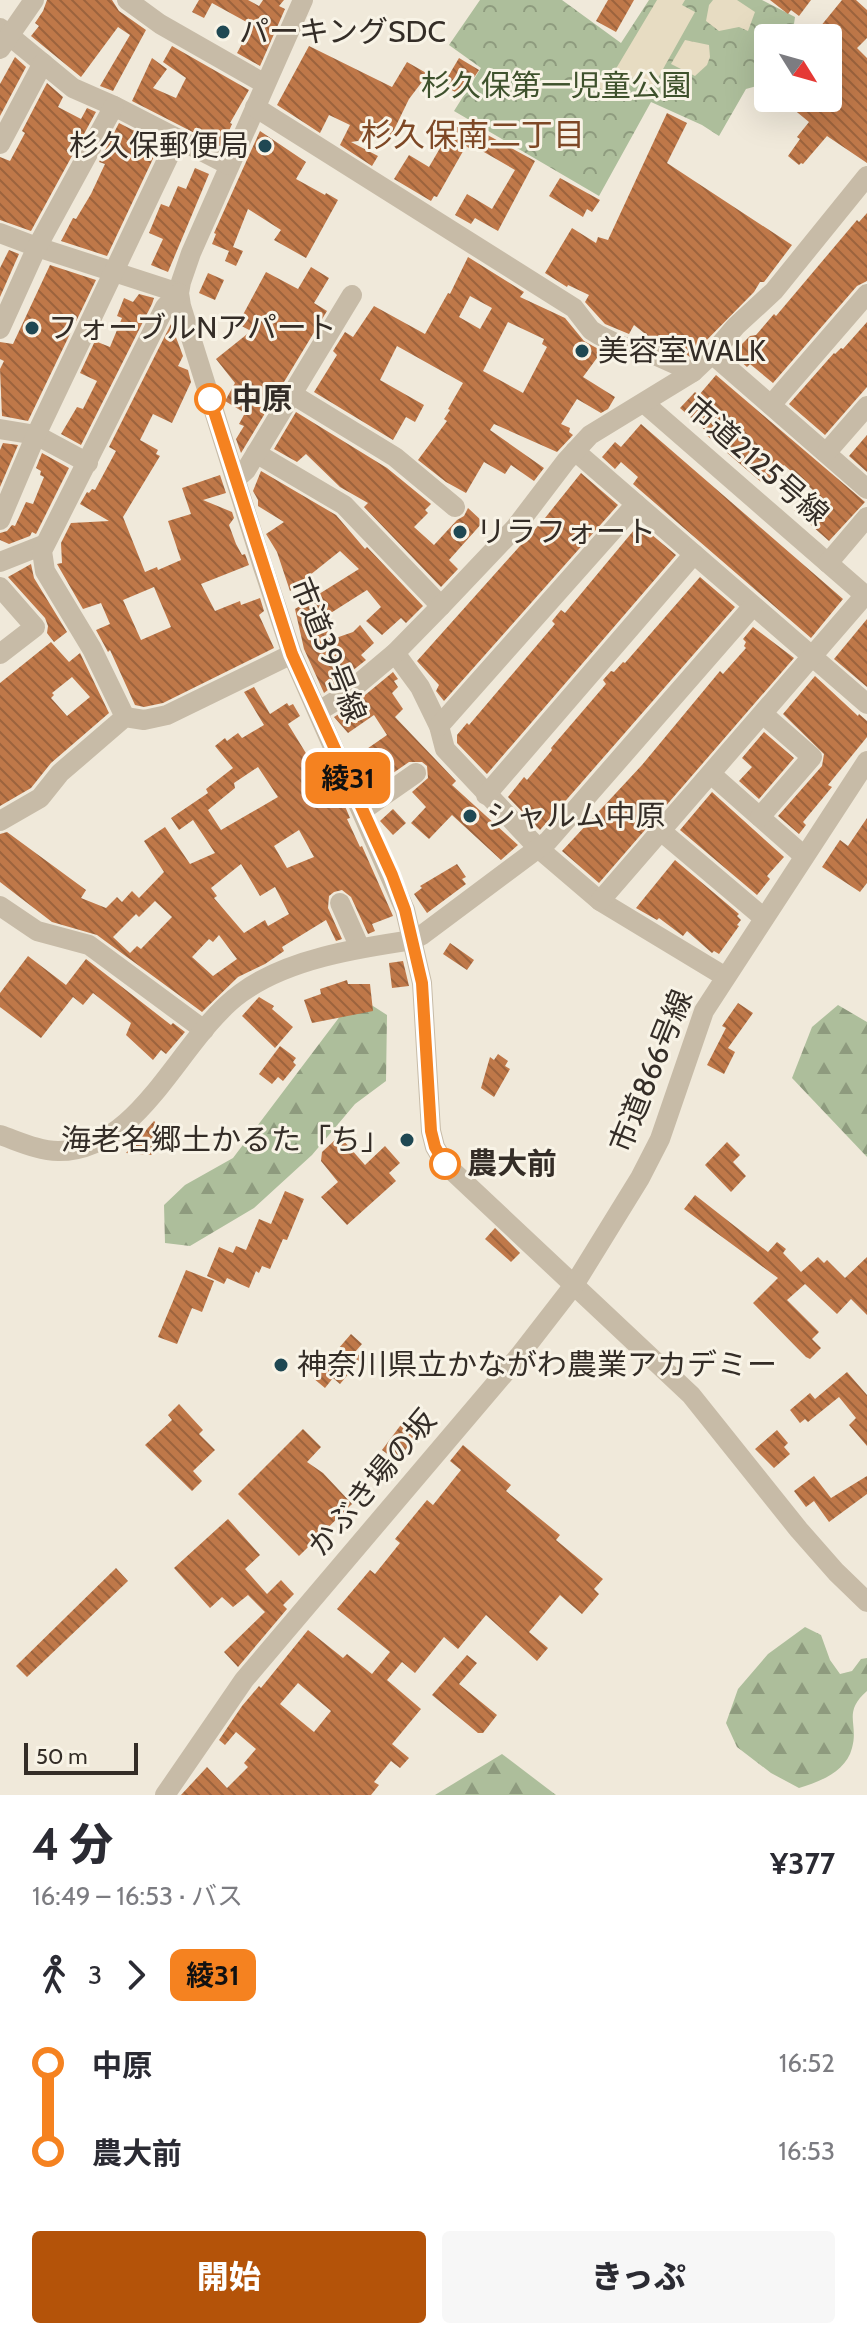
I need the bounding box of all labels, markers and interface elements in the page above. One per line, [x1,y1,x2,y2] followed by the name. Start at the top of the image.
[239,13,446,50] place label: パーキングSDC
[214,23,232,41] marker: パーキングSDC
[754,24,842,112] north arrow
[754,24,842,112] map controls
[421,67,691,104] park label: 杉久保第一児童公園
[361,115,585,154] district label: 杉久保南二丁目
[69,127,249,164] place label: 杉久保郵便局
[256,137,274,155] marker: 杉久保郵便局
[48,309,337,346] place label: フォーブルNアパート
[23,319,41,337] marker: フォーブルNアパート
[598,332,766,369] place label: 美容室WALK
[573,342,591,360] marker: 美容室WALK
[232,380,292,417] place label: 中原
[195,384,225,414] marker: 中原
[678,388,836,533] street label: 市道2125号線
[476,513,656,550] place label: リラフォート
[451,523,469,541] marker: リラフォート
[283,572,374,728] street label: 市道39号線
[302,752,394,804] line badge: 綾31
[321,761,375,795] text: 綾31
[486,797,665,834] place label: シャルム中原
[461,807,479,825] marker: シャルム中原
[601,984,700,1158] street label: 市道866号線
[61,1121,391,1158] place label: 海老名郷土かるた「ち」
[398,1131,416,1149] marker: 海老名郷土かるた「ち」
[467,1145,557,1182] place label: 農大前
[430,1149,460,1179] marker: 農大前
[297,1346,777,1383] place label: 神奈川県立かながわ農業アカデミー
[272,1356,290,1374] marker: 神奈川県立かながわ農業アカデミー
[300,1402,444,1564] street label: かぶき場の坂
[24,1739,138,1775] scale bar
[36,1743,88,1770] text: 50 m
[32,1818,113,1871] text: 4 分
[770,1845,835,1882] text: ¥377
[32,1880,243,1912] text: 16:49 – 16:53 · バス
[32,1953,76,1997] icon: walk
[114,1953,158,1997] icon: forward
[186,1958,240,1992] text: 綾31
[88,1959,102,1991] text: 3
[92,2047,152,2084] text: 中原
[779,2047,835,2079] text: 16:52
[92,2135,182,2172] text: 農大前
[778,2135,835,2167] text: 16:53
[32,2231,426,2323] button: 開始
[442,2231,835,2323] button: きっぷ

